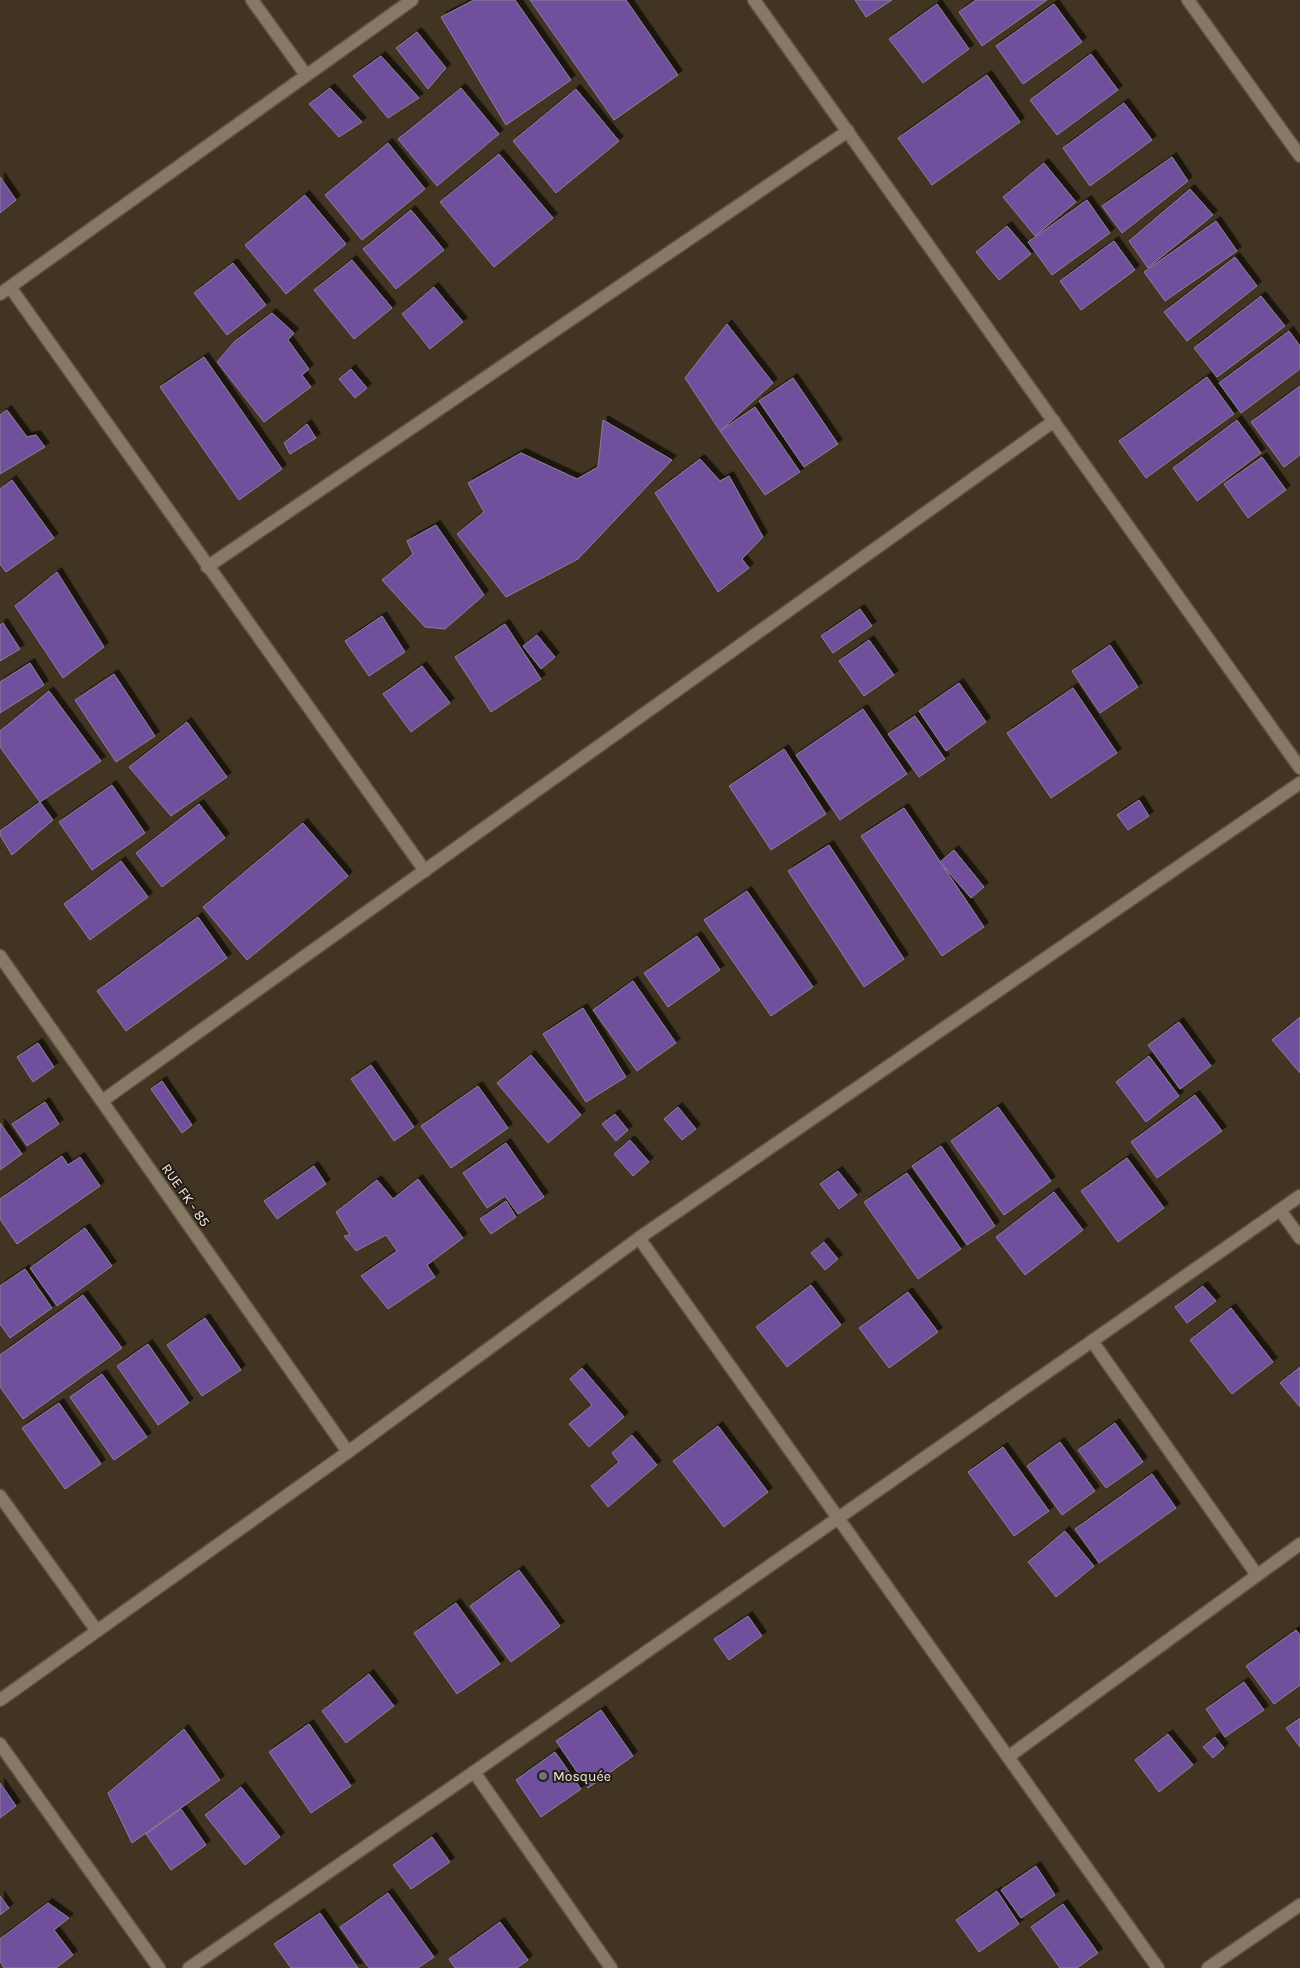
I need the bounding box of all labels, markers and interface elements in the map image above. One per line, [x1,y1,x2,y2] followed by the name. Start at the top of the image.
[158,1161,213,1230] street label: RUE FK - 85
[553,1768,611,1785] place label: Mosquée
[537,1770,549,1782] marker: Mosquée

